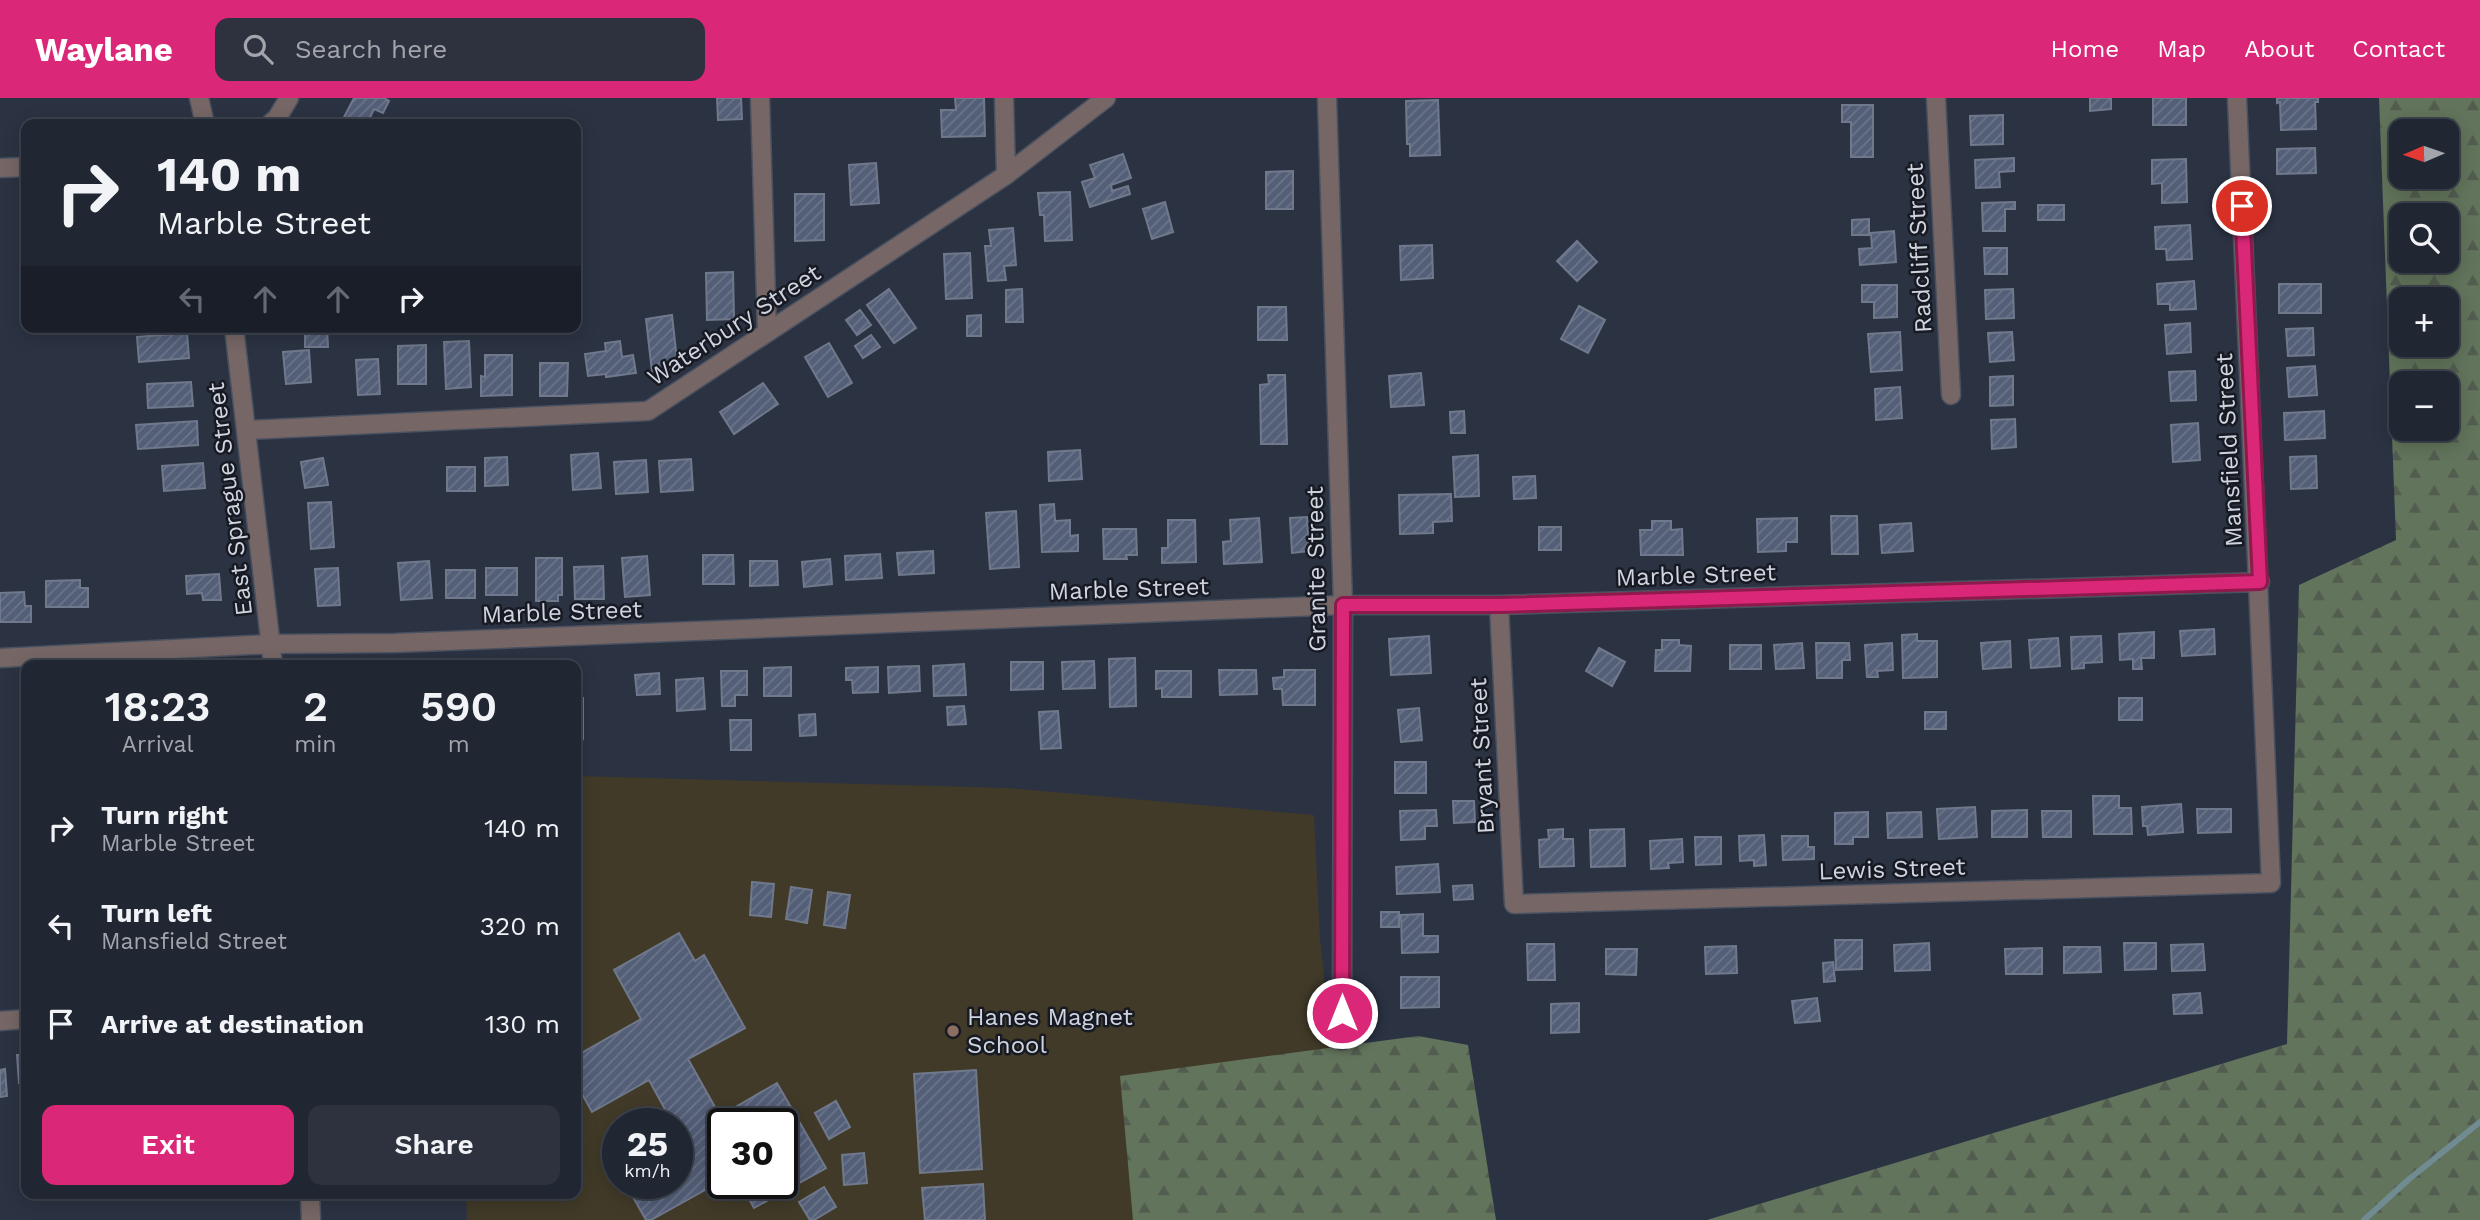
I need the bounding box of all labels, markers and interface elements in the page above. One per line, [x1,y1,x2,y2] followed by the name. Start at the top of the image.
[215,18,705,81] search box
[35,30,173,69] text: Waylane
[239,30,277,68] icon: search
[295,34,447,64] text: Search here
[2051,35,2119,63] text: Home
[2157,35,2206,63] text: Map
[2244,35,2314,63] text: About
[2352,35,2445,63] text: Contact
[2389,119,2459,189] north arrow
[2389,119,2459,441] map controls
[157,145,301,203] text: 140 m
[42,147,133,238] icon: right
[1901,162,1937,334] street label: Radcliff Street
[2212,176,2272,236] pin
[2223,187,2261,225] icon: arrive
[2389,203,2459,273] button: search
[157,204,371,242] text: Marble Street
[642,259,826,391] street label: Waterbury Street
[173,280,211,318] icon: left
[246,280,284,318] icon: ahead
[319,280,357,318] icon: ahead
[392,280,430,318] icon: right
[2389,287,2459,357] button: +
[2210,352,2248,548] street label: Mansfield Street
[2389,371,2459,441] button: −
[202,381,258,617] street label: East Sprague Street
[1301,486,1331,652] street label: Granite Street
[1615,558,1777,592] street label: Marble Street
[1048,572,1210,606] street label: Marble Street
[481,595,643,629] street label: Marble Street
[1464,677,1500,835] street label: Bryant Street
[105,682,211,731] text: 18:23
[303,682,328,731] text: 2
[420,682,497,731] text: 590
[122,731,194,758] text: Arrival
[294,731,337,758] text: min
[448,731,470,758] text: m
[101,800,228,830] text: Turn right
[42,809,80,847] icon: right
[484,813,560,843] text: 140 m
[101,830,255,857] text: Marble Street
[1818,852,1966,886] street label: Lewis Street
[101,898,212,928] text: Turn left
[42,907,80,945] icon: left
[480,911,560,941] text: 320 m
[101,928,287,955] text: Mansfield Street
[1305,976,1379,1050] position arrow
[967,1003,1133,1059] place label: Hanes Magnet School
[42,1005,80,1043] icon: arrive
[101,1009,364,1039] text: Arrive at destination
[485,1009,560,1039] text: 130 m
[945,1023,961,1039] marker: Hanes Magnet School
[42,1105,294,1185] button: Exit
[308,1105,560,1185] button: Share
[707,1108,798,1199] speed limit sign: 30
[627,1123,668,1165] text: 25
[624,1160,671,1181] text: km/h

